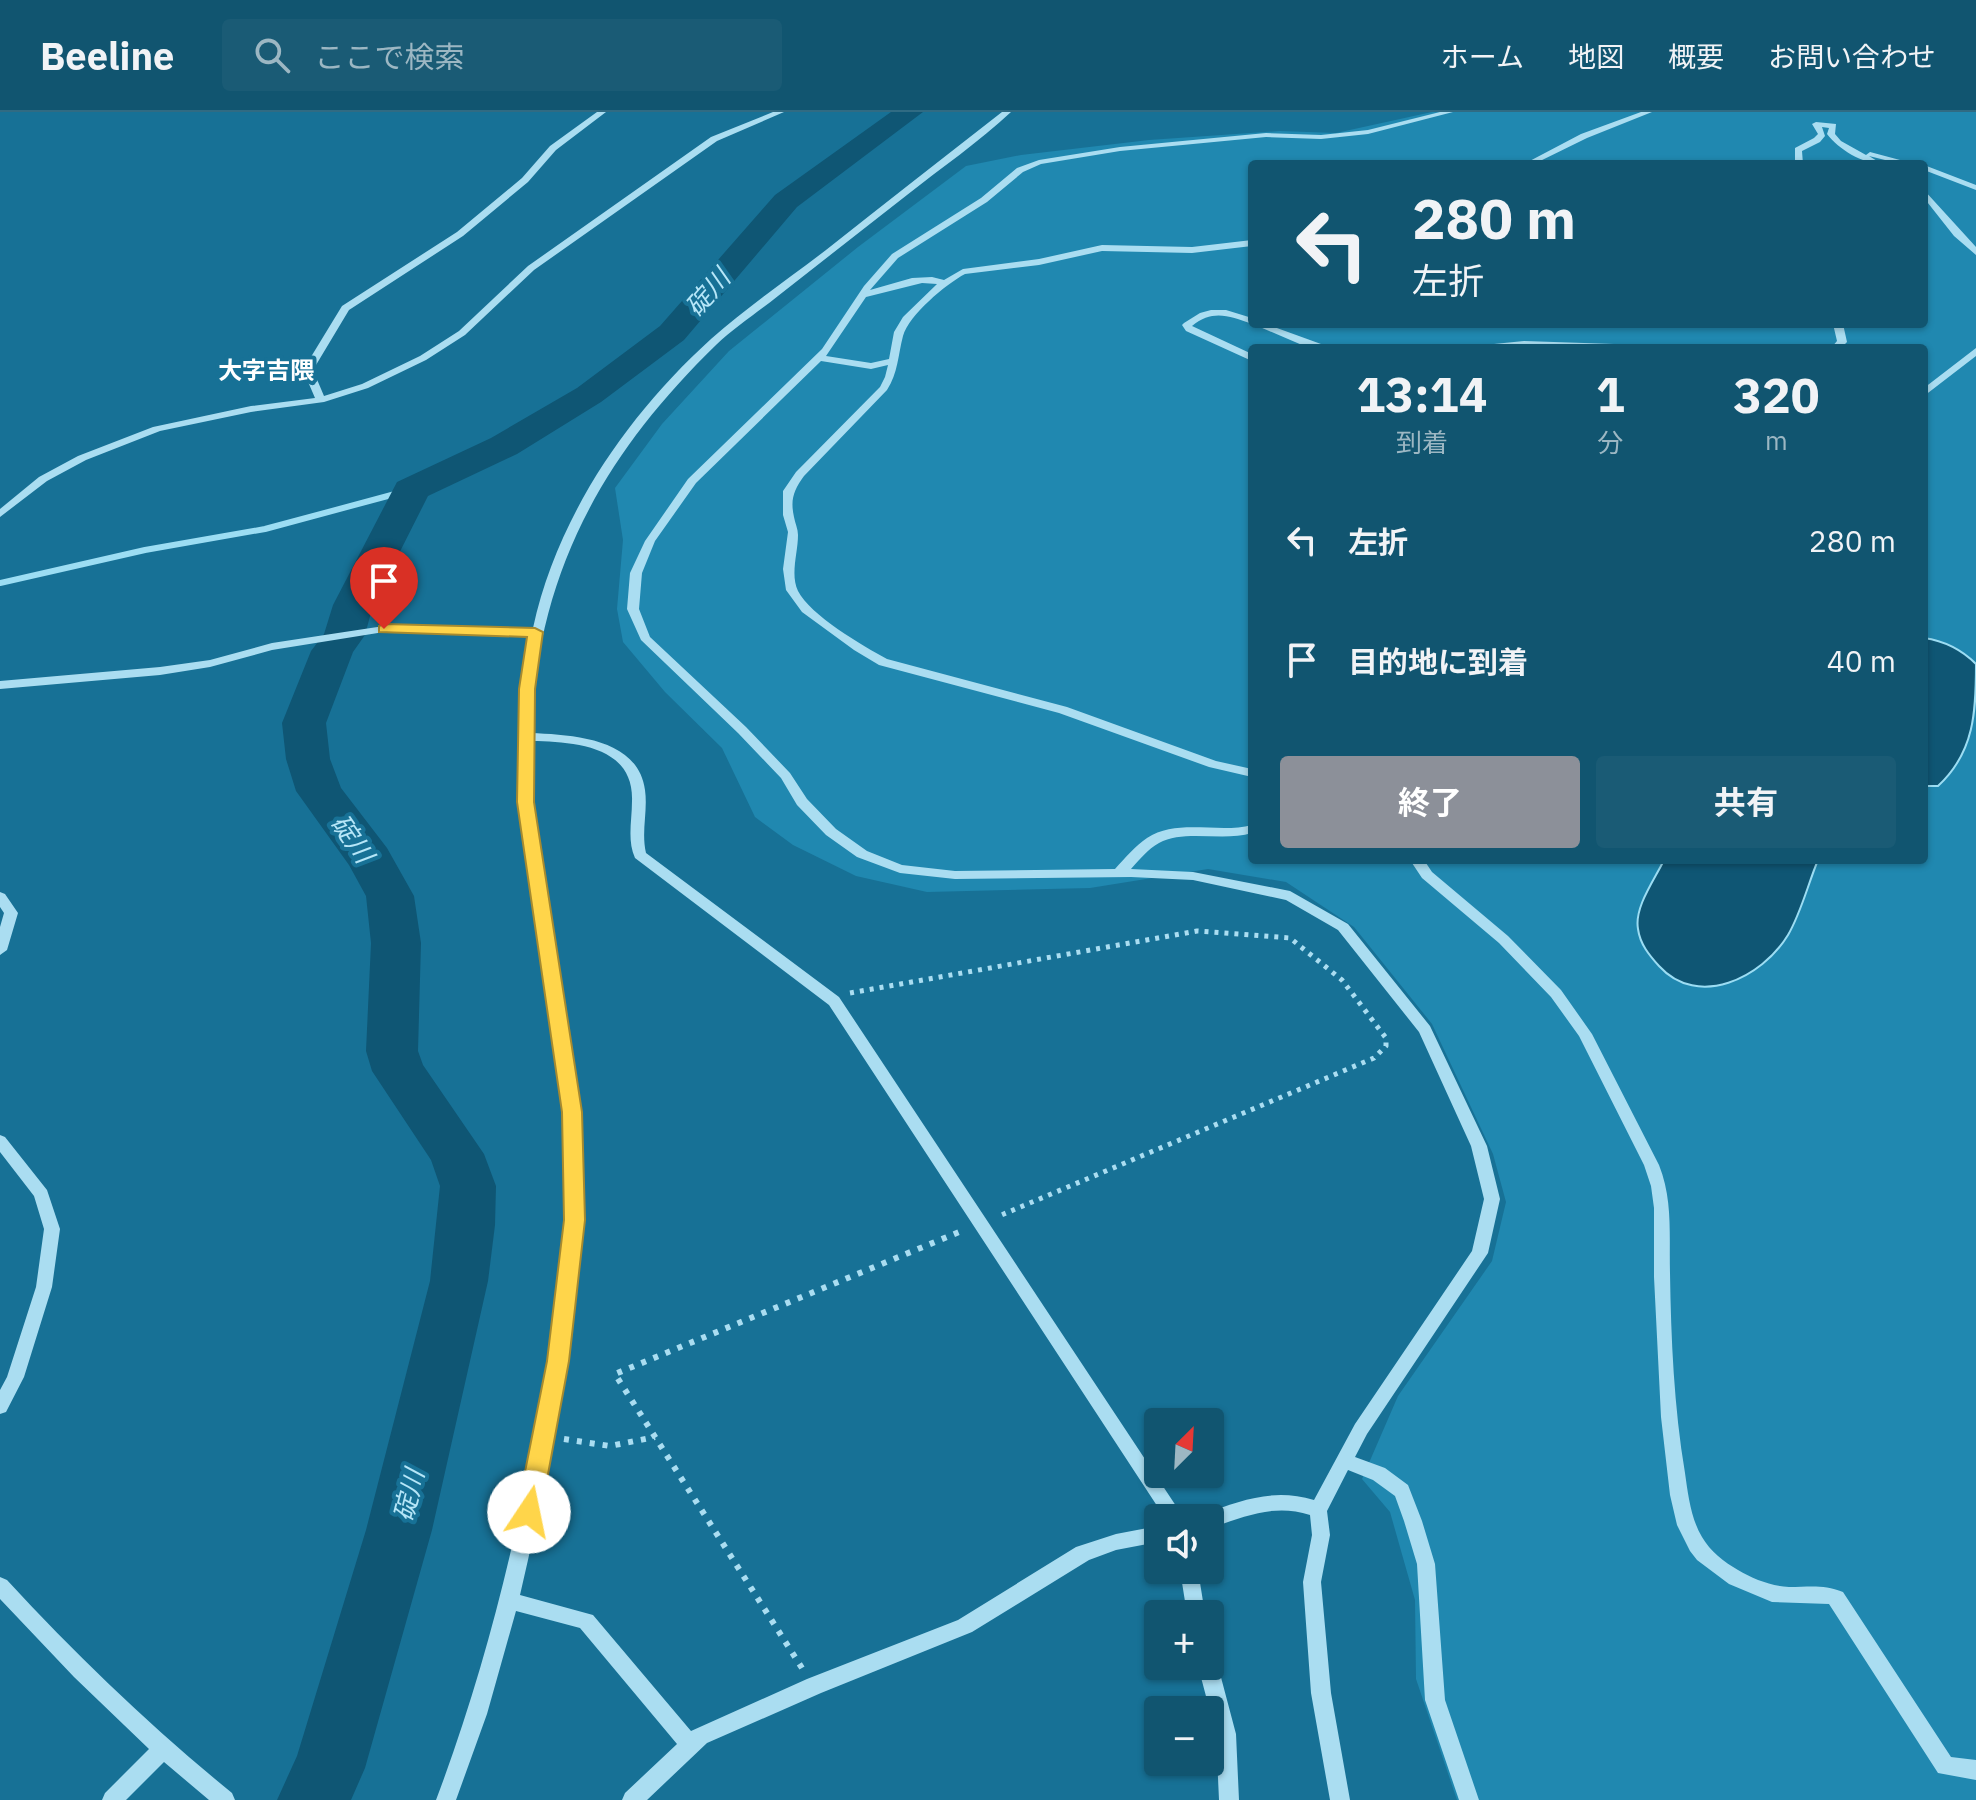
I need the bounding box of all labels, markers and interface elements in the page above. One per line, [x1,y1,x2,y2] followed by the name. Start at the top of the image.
[222,19,782,91] search box
[40,31,174,80] text: Beeline
[250,33,294,77] icon: search
[314,37,464,76] text: ここで検索
[1441,38,1524,75] text: ホーム
[1568,38,1624,75] text: 地図
[1668,38,1724,75] text: 概要
[1768,38,1936,75] text: お問い合わせ
[1412,182,1576,254] text: 280 m
[1280,192,1384,296] icon: left
[1412,257,1484,304] text: 左折
[677,259,739,323] water label: 碇川
[218,354,314,386] district label: 大字吉隈
[1356,363,1487,425] text: 13:14
[1596,363,1625,425] text: 1
[1733,364,1820,426] text: 320
[1765,423,1788,457] text: m
[1396,425,1448,459] text: 到着
[1597,425,1623,459] text: 分
[1280,518,1324,562] icon: left
[1809,521,1896,560] text: 280 m
[1348,522,1408,561] text: 左折
[350,547,418,629] pin
[362,559,406,603] icon: arrive
[1280,638,1324,682] icon: arrive
[1827,641,1896,680] text: 40 m
[1348,642,1528,681] text: 目的地に到着
[1280,756,1580,848] button: 終了
[1596,756,1896,848] button: 共有
[324,807,384,871] water label: 碇川
[1144,1408,1224,1488] north arrow
[1144,1408,1224,1776] map controls
[385,1463,432,1524] water label: 碇川
[487,1470,571,1554] position arrow
[1144,1504,1224,1584] button: sound
[1144,1600,1224,1680] button: +
[1144,1696,1224,1776] button: −

